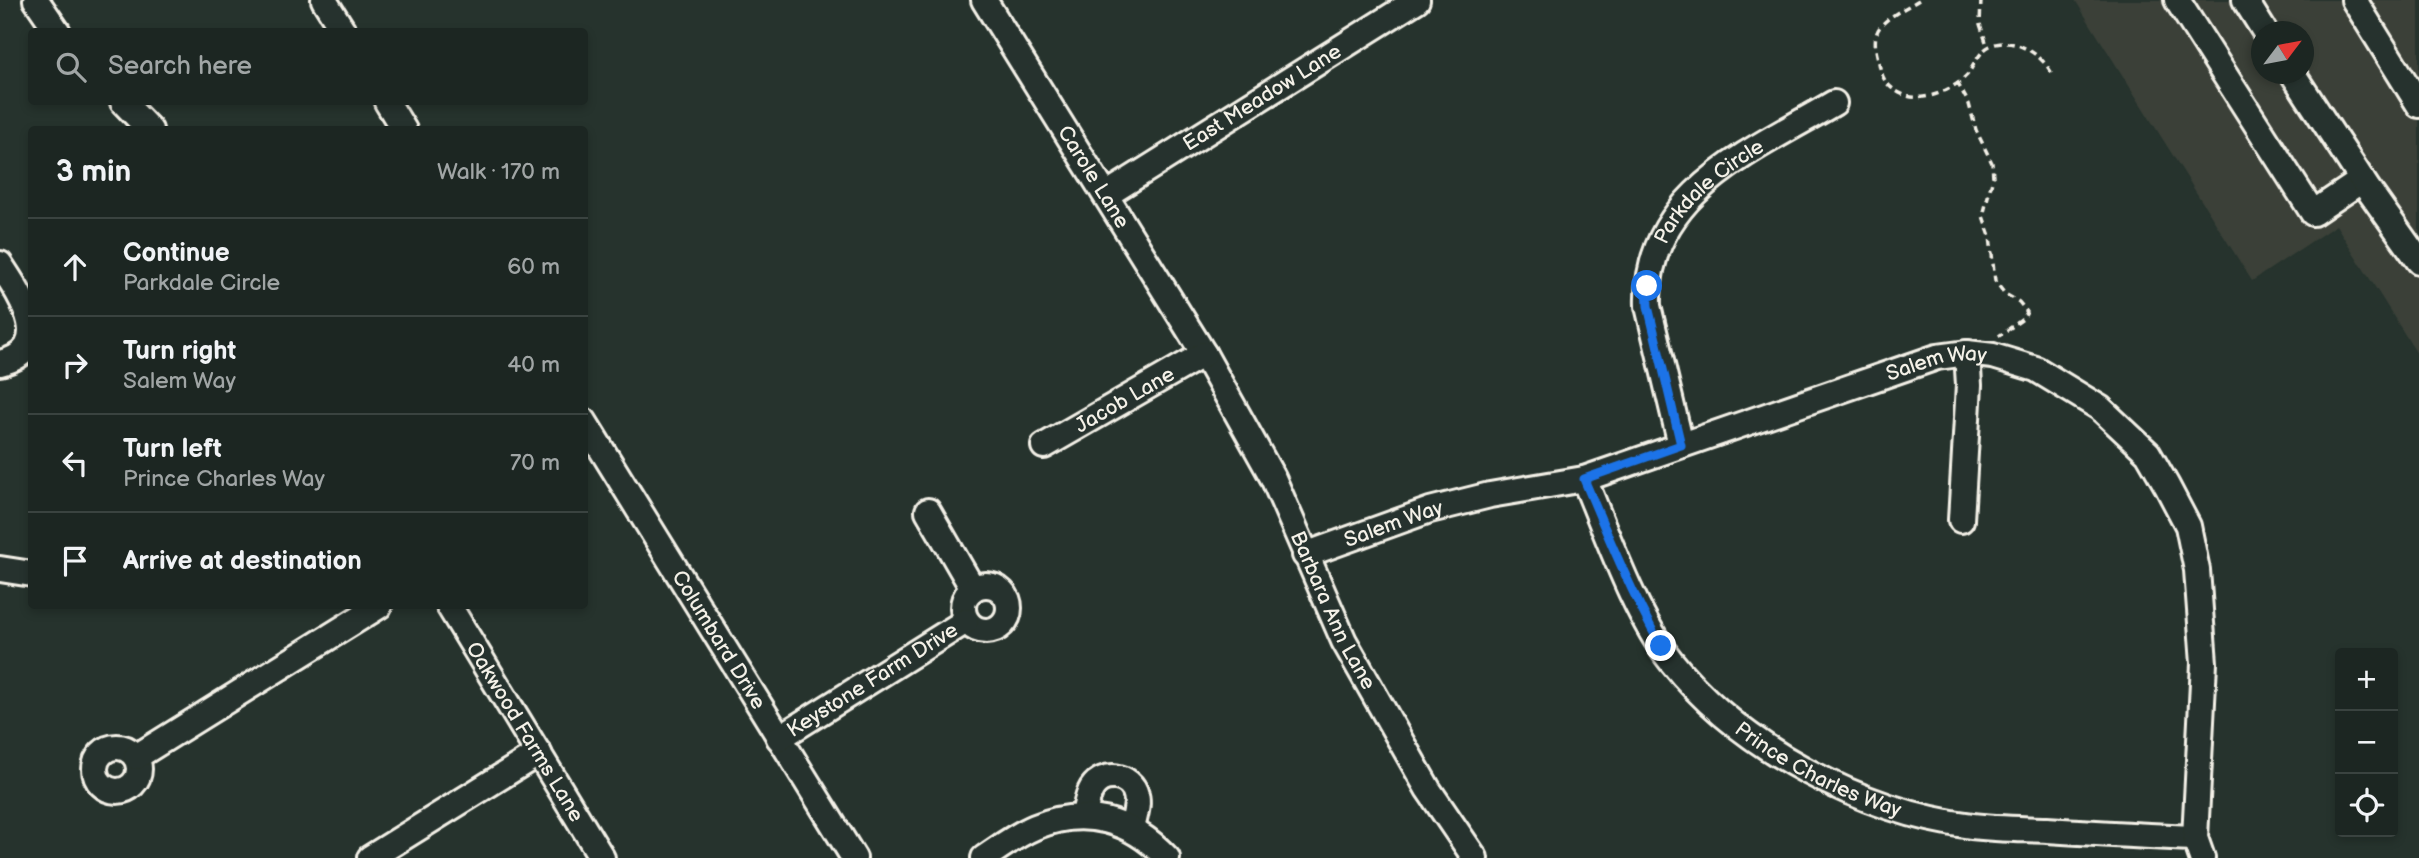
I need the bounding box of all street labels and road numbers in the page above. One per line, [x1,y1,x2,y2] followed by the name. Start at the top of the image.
[1178,38,1346,156] street label: East Meadow Lane
[1052,121,1135,233] street label: Carole Lane
[1649,134,1768,248] street label: Parkdale Circle
[1883,340,1989,386] street label: Salem Way
[1070,361,1179,438] street label: Jacob Lane
[1341,495,1446,552] street label: Salem Way
[1285,527,1381,694] street label: Barbara Ann Lane
[667,565,771,714] street label: Columbard Drive
[782,617,962,742] street label: Keystone Farm Drive
[461,637,589,826] street label: Oakwood Farms Lane
[1730,716,1905,823] street label: Prince Charles Way

